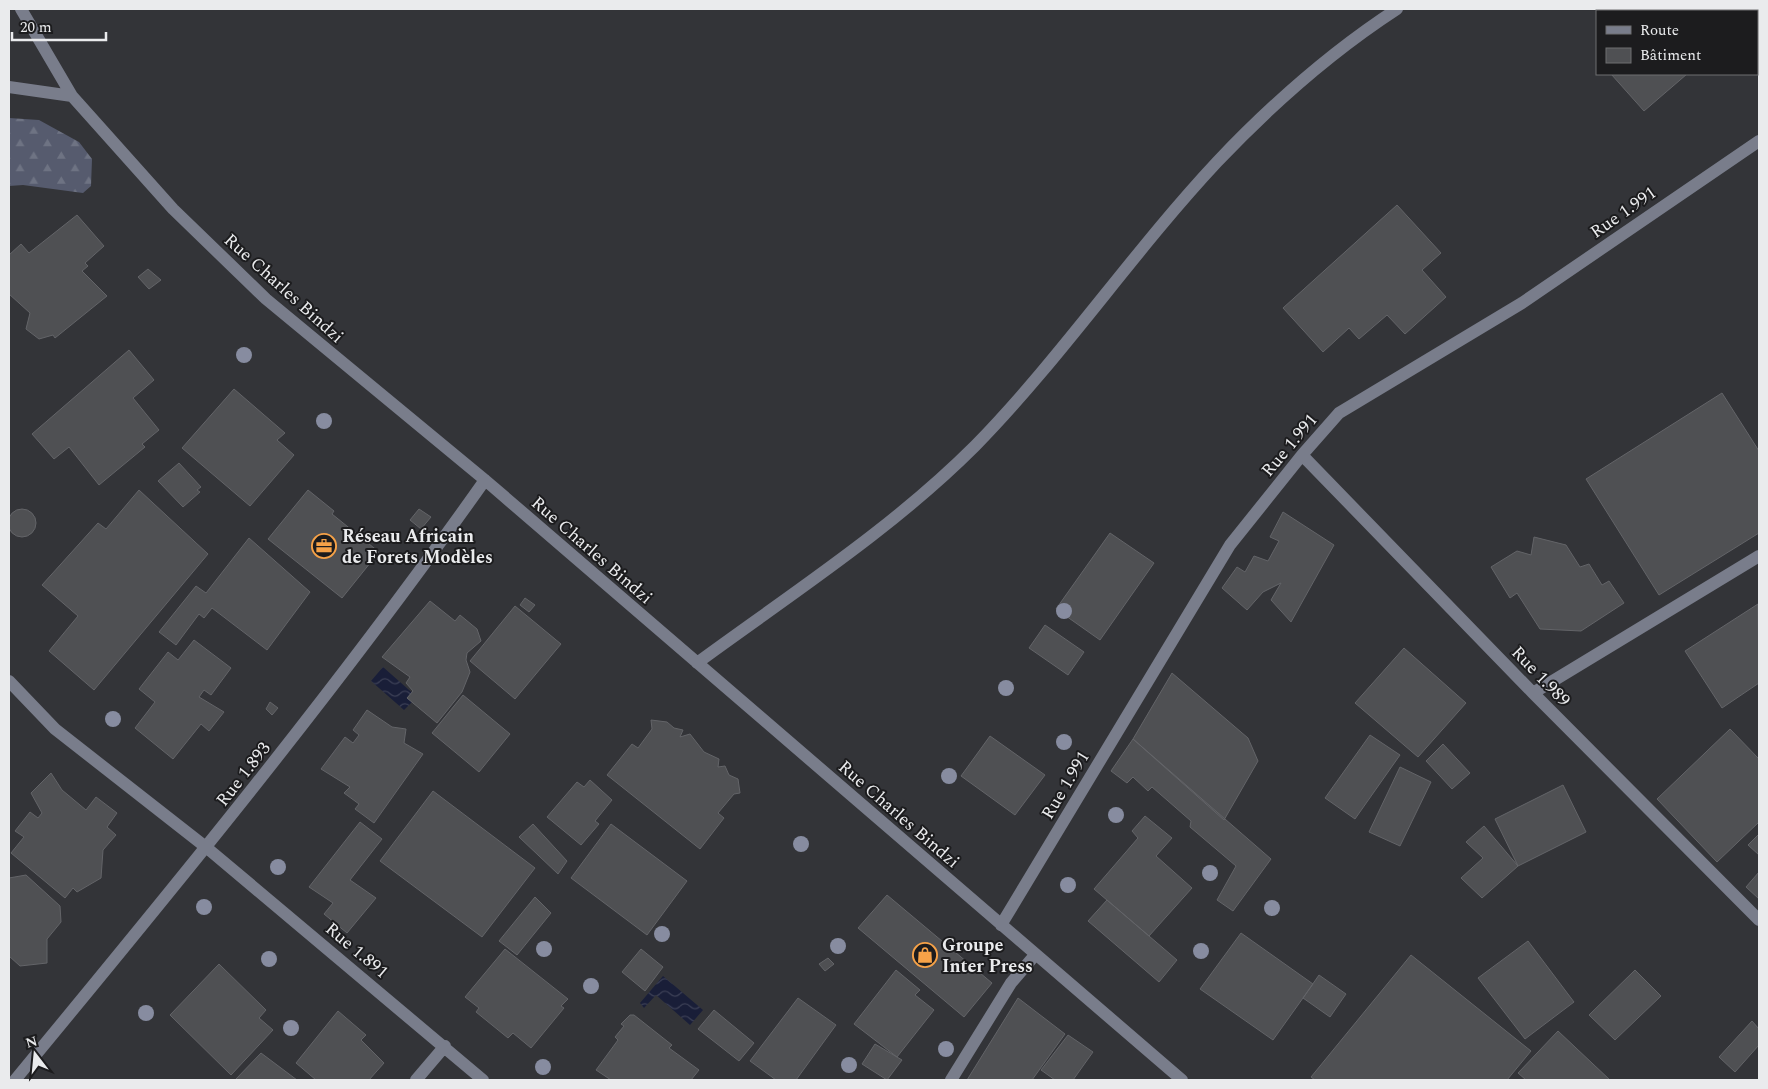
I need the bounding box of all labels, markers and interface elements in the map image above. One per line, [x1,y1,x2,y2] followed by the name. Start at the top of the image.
[12,10,106,42] scale bar
[1596,10,1758,75] legend
[20,16,52,39] text: 20 m
[1640,19,1679,42] text: Route
[1640,44,1701,67] text: Bâtiment
[1585,180,1662,245] street label: Rue 1.991
[218,227,350,350] street label: Rue Charles Bindzi
[1255,408,1324,483] street label: Rue 1.991
[525,490,658,611] street label: Rue Charles Bindzi
[342,523,493,571] place label: Réseau Africain de Forets Modèles
[311,533,337,559] office icon: Réseau Africain de Forets Modèles
[1505,640,1577,713] street label: Rue 1.989
[209,736,277,812] street label: Rue 1.893
[1034,746,1096,825] street label: Rue 1.991
[832,754,965,875] street label: Rue Charles Bindzi
[319,916,394,985] street label: Rue 1.891
[942,932,1033,980] place label: Groupe Inter Press
[912,942,938,968] shop icon: Groupe Inter Press
[10,1029,60,1079] north arrow
[23,1030,40,1054] text: N

